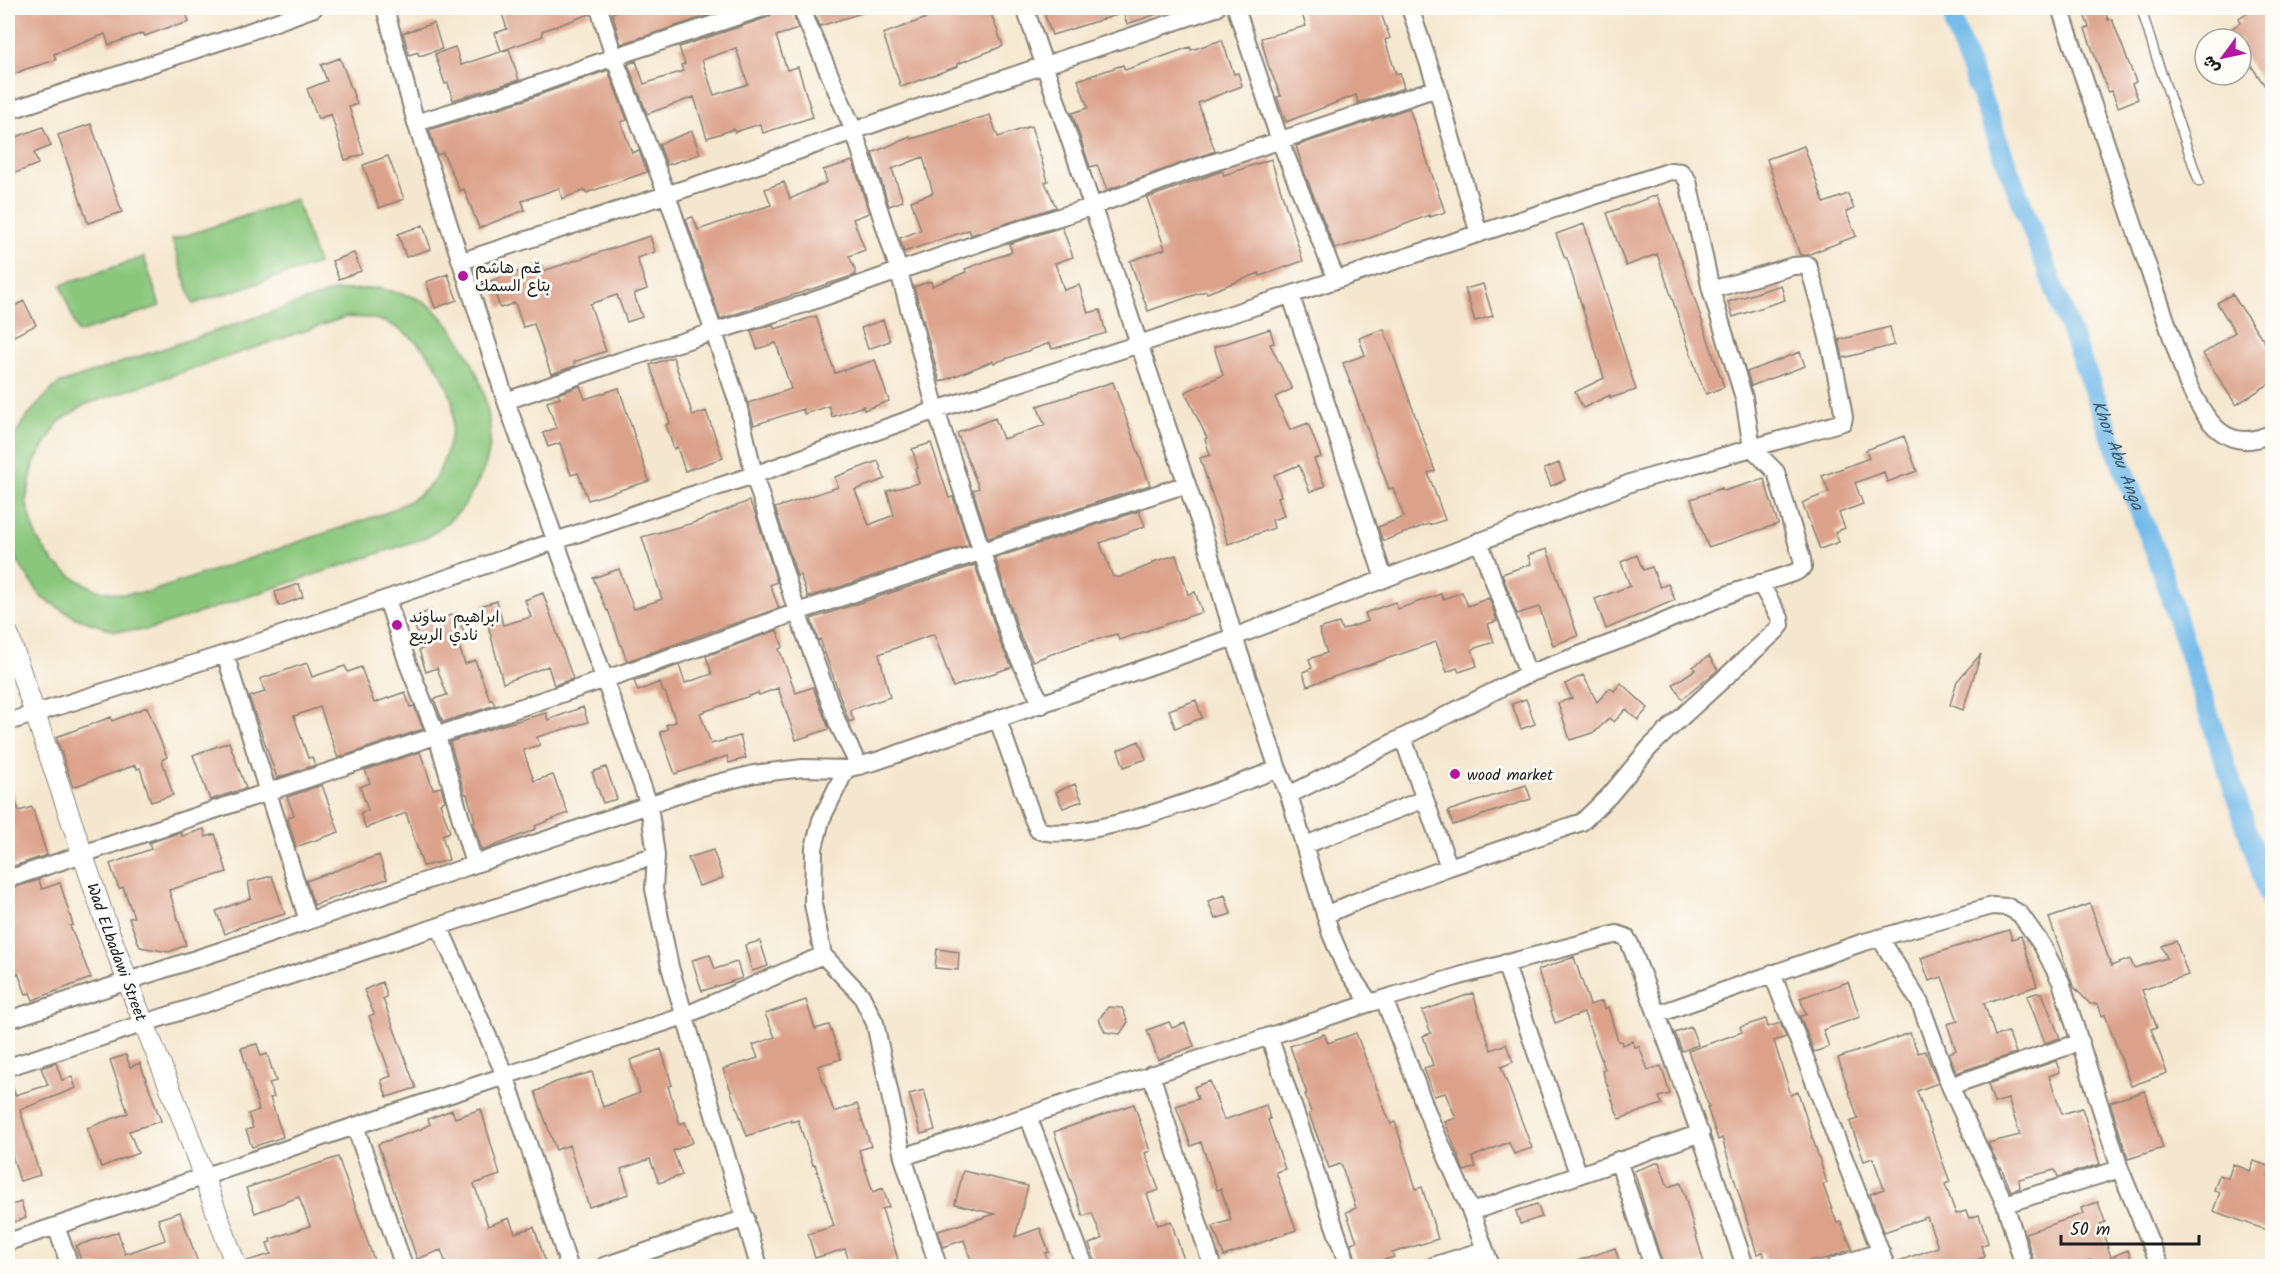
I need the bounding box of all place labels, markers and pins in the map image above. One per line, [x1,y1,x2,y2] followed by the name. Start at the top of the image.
[475,256,550,299] place label: عّم هاشم بتاع السمك
[456,269,470,283] marker: عّم هاشم بتاع السمك
[409,605,499,648] place label: ابراهيم ساوند نادي الربيع
[390,618,404,632] marker: ابراهيم ساوند نادي الربيع
[1467,763,1554,788] place label: wood market
[1448,767,1462,781] marker: wood market

